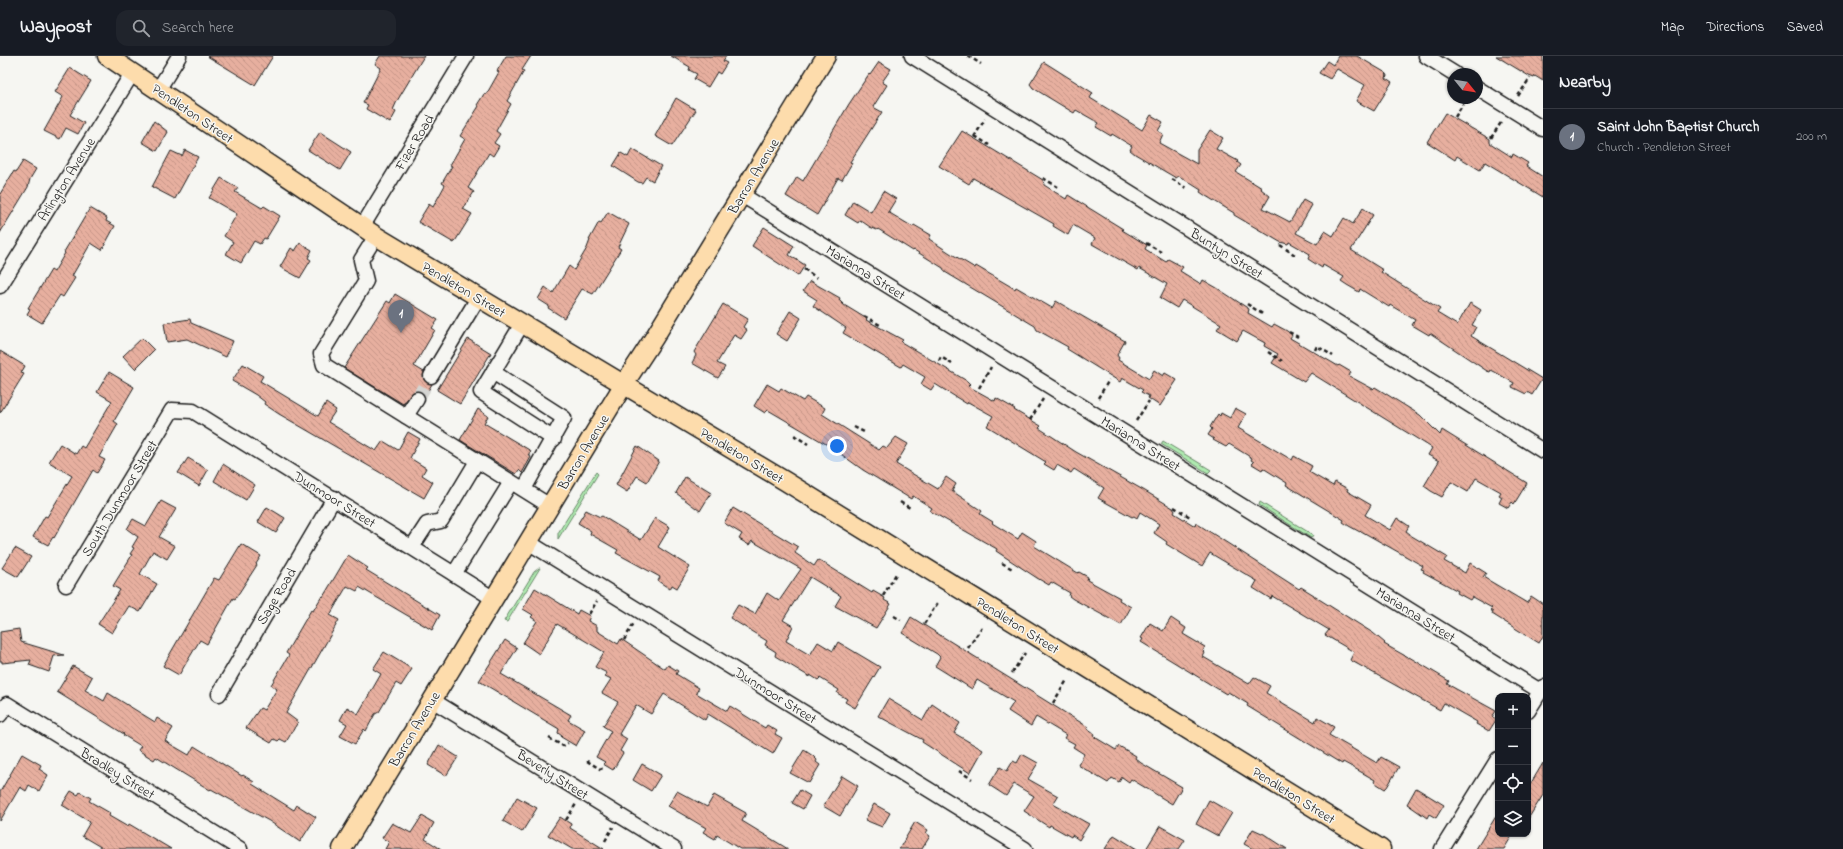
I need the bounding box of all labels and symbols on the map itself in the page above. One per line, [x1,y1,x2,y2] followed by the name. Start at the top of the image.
[1447,68,1483,104] north arrow
[147,79,237,150] street label: Pendleton Street
[390,111,440,176] street label: Fizer Road
[33,133,103,226] street label: Arlington Avenue
[723,134,786,220] street label: Barron Avenue
[1184,223,1267,286] street label: Buntyn Street
[821,240,909,306] street label: Marianna Street
[417,257,509,324] street label: Pendleton Street
[388,300,414,333] pin: 1
[553,410,616,496] street label: Barron Avenue
[1096,411,1184,477] street label: Marianna Street
[695,423,787,490] street label: Pendleton Street
[77,436,164,561] street label: South Dunmoor Street
[827,436,847,456] your location
[288,466,380,534] street label: Dunmoor Street
[252,564,303,630] street label: Sage Road
[1371,582,1459,648] street label: Marianna Street
[972,592,1063,660] street label: Pendleton Street
[729,662,821,730] street label: Dunmoor Street
[384,687,447,773] street label: Barron Avenue
[74,742,159,807] street label: Bradley Street
[511,744,592,807] street label: Beverly Street
[1248,762,1339,830] street label: Pendleton Street

